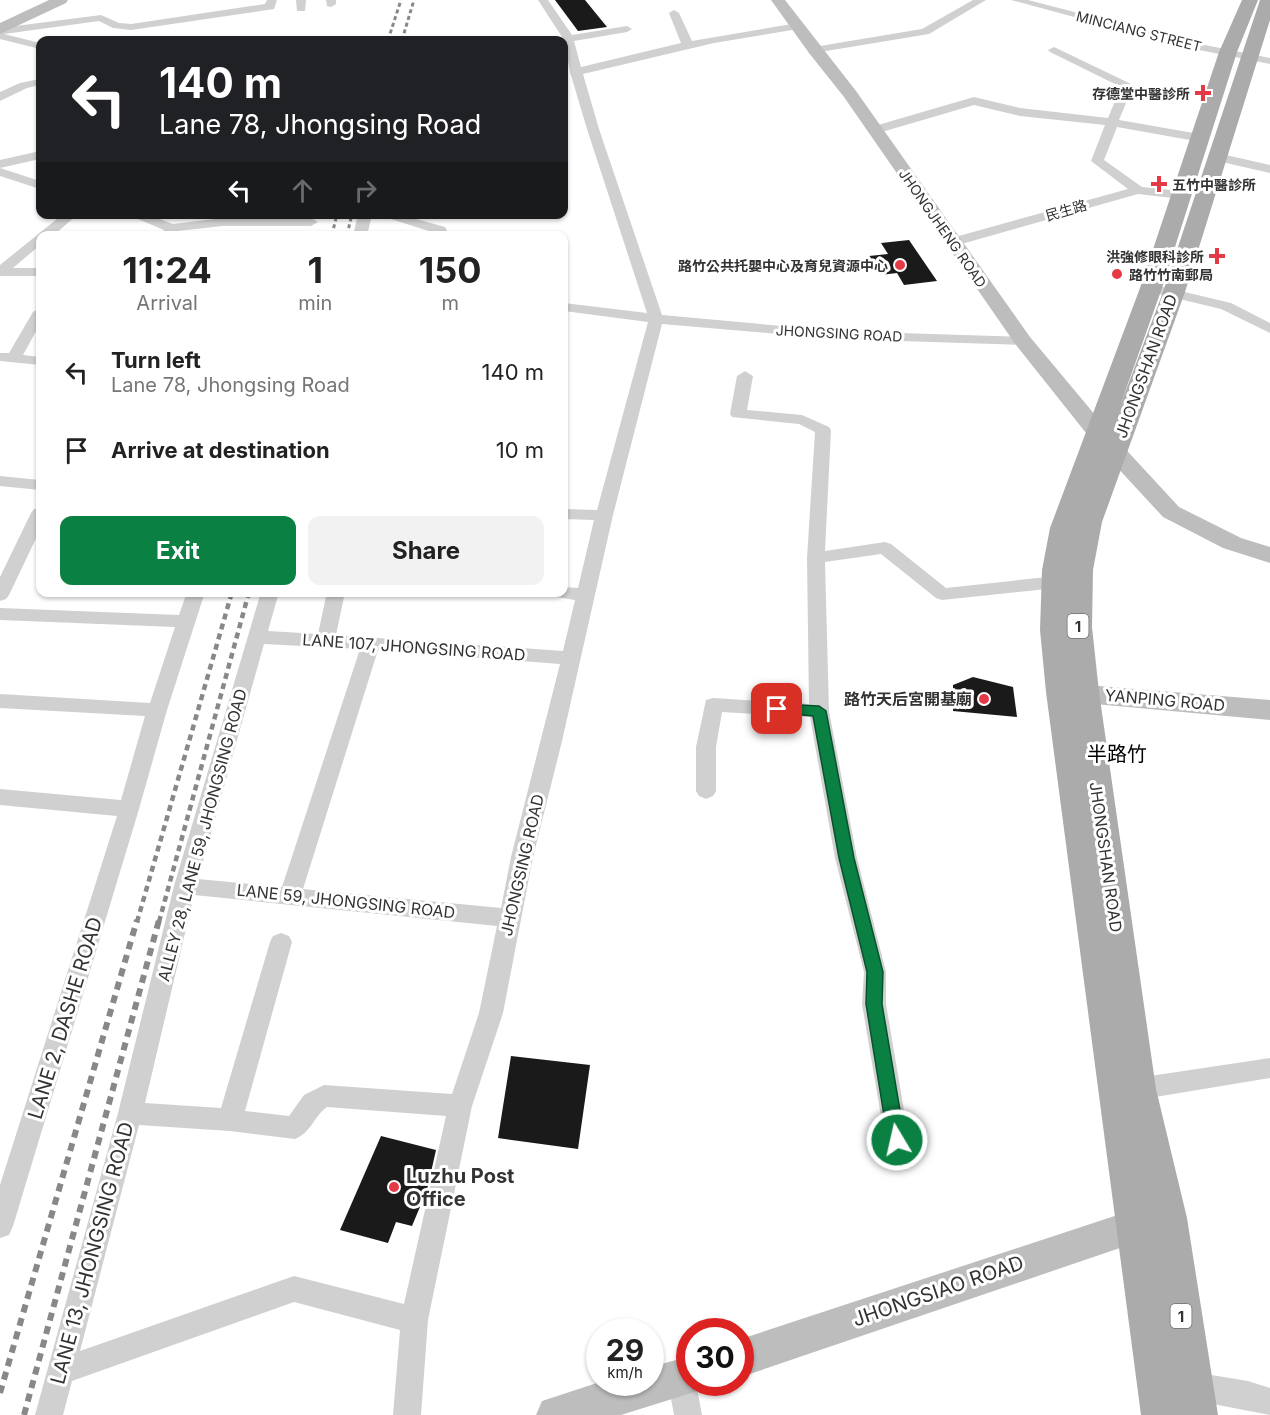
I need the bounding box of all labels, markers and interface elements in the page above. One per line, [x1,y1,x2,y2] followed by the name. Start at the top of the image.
[1075,7,1203,55] street label: MINCIANG STREET
[159,57,282,108] text: 140 m
[60,60,138,138] icon: left
[1194,84,1212,102] marker: 存德堂中醫診所
[1092,85,1190,102] place label: 存德堂中醫診所
[159,108,481,141] text: Lane 78, Jhongsing Road
[896,165,990,291] street label: JHONGJHENG ROAD
[223,174,256,207] icon: left
[286,174,319,207] icon: ahead
[349,174,382,207] icon: right
[1150,175,1168,193] marker: 五竹中醫診所
[1172,176,1256,193] place label: 五竹中醫診所
[1043,196,1089,224] street label: 民生路
[1208,247,1226,265] marker: 洪強修眼科診所
[122,248,212,292] text: 11:24
[308,248,323,292] text: 1
[419,248,482,292] text: 150
[1106,248,1204,265] place label: 洪強修眼科診所
[678,257,888,274] place label: 路竹公共托嬰中心及育兒資源中心
[893,258,907,272] marker: 路竹公共托嬰中心及育兒資源中心
[1129,266,1213,283] place label: 路竹竹南郵局
[1110,267,1124,281] marker: 路竹竹南郵局
[136,291,198,315] text: Arrival
[298,291,332,315] text: min
[441,291,459,315] text: m
[1111,291,1181,441] street label: JHONGSHAN ROAD
[775,321,903,345] street label: JHONGSING ROAD
[111,347,201,373] text: Turn left
[60,356,93,389] icon: left
[482,359,544,385] text: 140 m
[111,373,350,397] text: Lane 78, Jhongsing Road
[60,434,93,467] icon: arrive
[111,437,330,463] text: Arrive at destination
[496,437,544,463] text: 10 m
[60,516,296,585] button: Exit
[308,516,544,585] button: Share
[1068,614,1088,638] road number: 1
[302,629,526,665] street label: LANE 107, JHONGSING ROAD
[751,683,802,734] pin
[1104,685,1226,715] street label: YANPING ROAD
[153,687,251,983] street label: ALLEY 28, LANE 59, JHONGSING ROAD
[844,689,972,709] place label: 路竹天后宮開基廟
[760,692,793,725] icon: arrive
[977,692,991,706] marker: 路竹天后宮開基廟
[1087,742,1147,766] district label: 半路竹
[1086,781,1126,933] street label: JHONGSHAN ROAD
[496,792,548,938] street label: JHONGSING ROAD
[236,880,456,922] street label: LANE 59, JHONGSING ROAD
[23,914,107,1122] street label: LANE 2, DASHE ROAD
[865,1108,929,1172] position arrow
[45,1119,139,1387] street label: LANE 13, JHONGSING ROAD
[406,1164,514,1211] place label: Luzhu Post Office
[387,1180,401,1194] marker: Luzhu Post Office
[849,1250,1027,1332] street label: JHONGSIAO ROAD
[1170,1304,1192,1328] road number: 1
[676,1318,754,1396] speed limit sign: 30
[606,1332,644,1368] text: 29
[607,1363,643,1382] text: km/h

